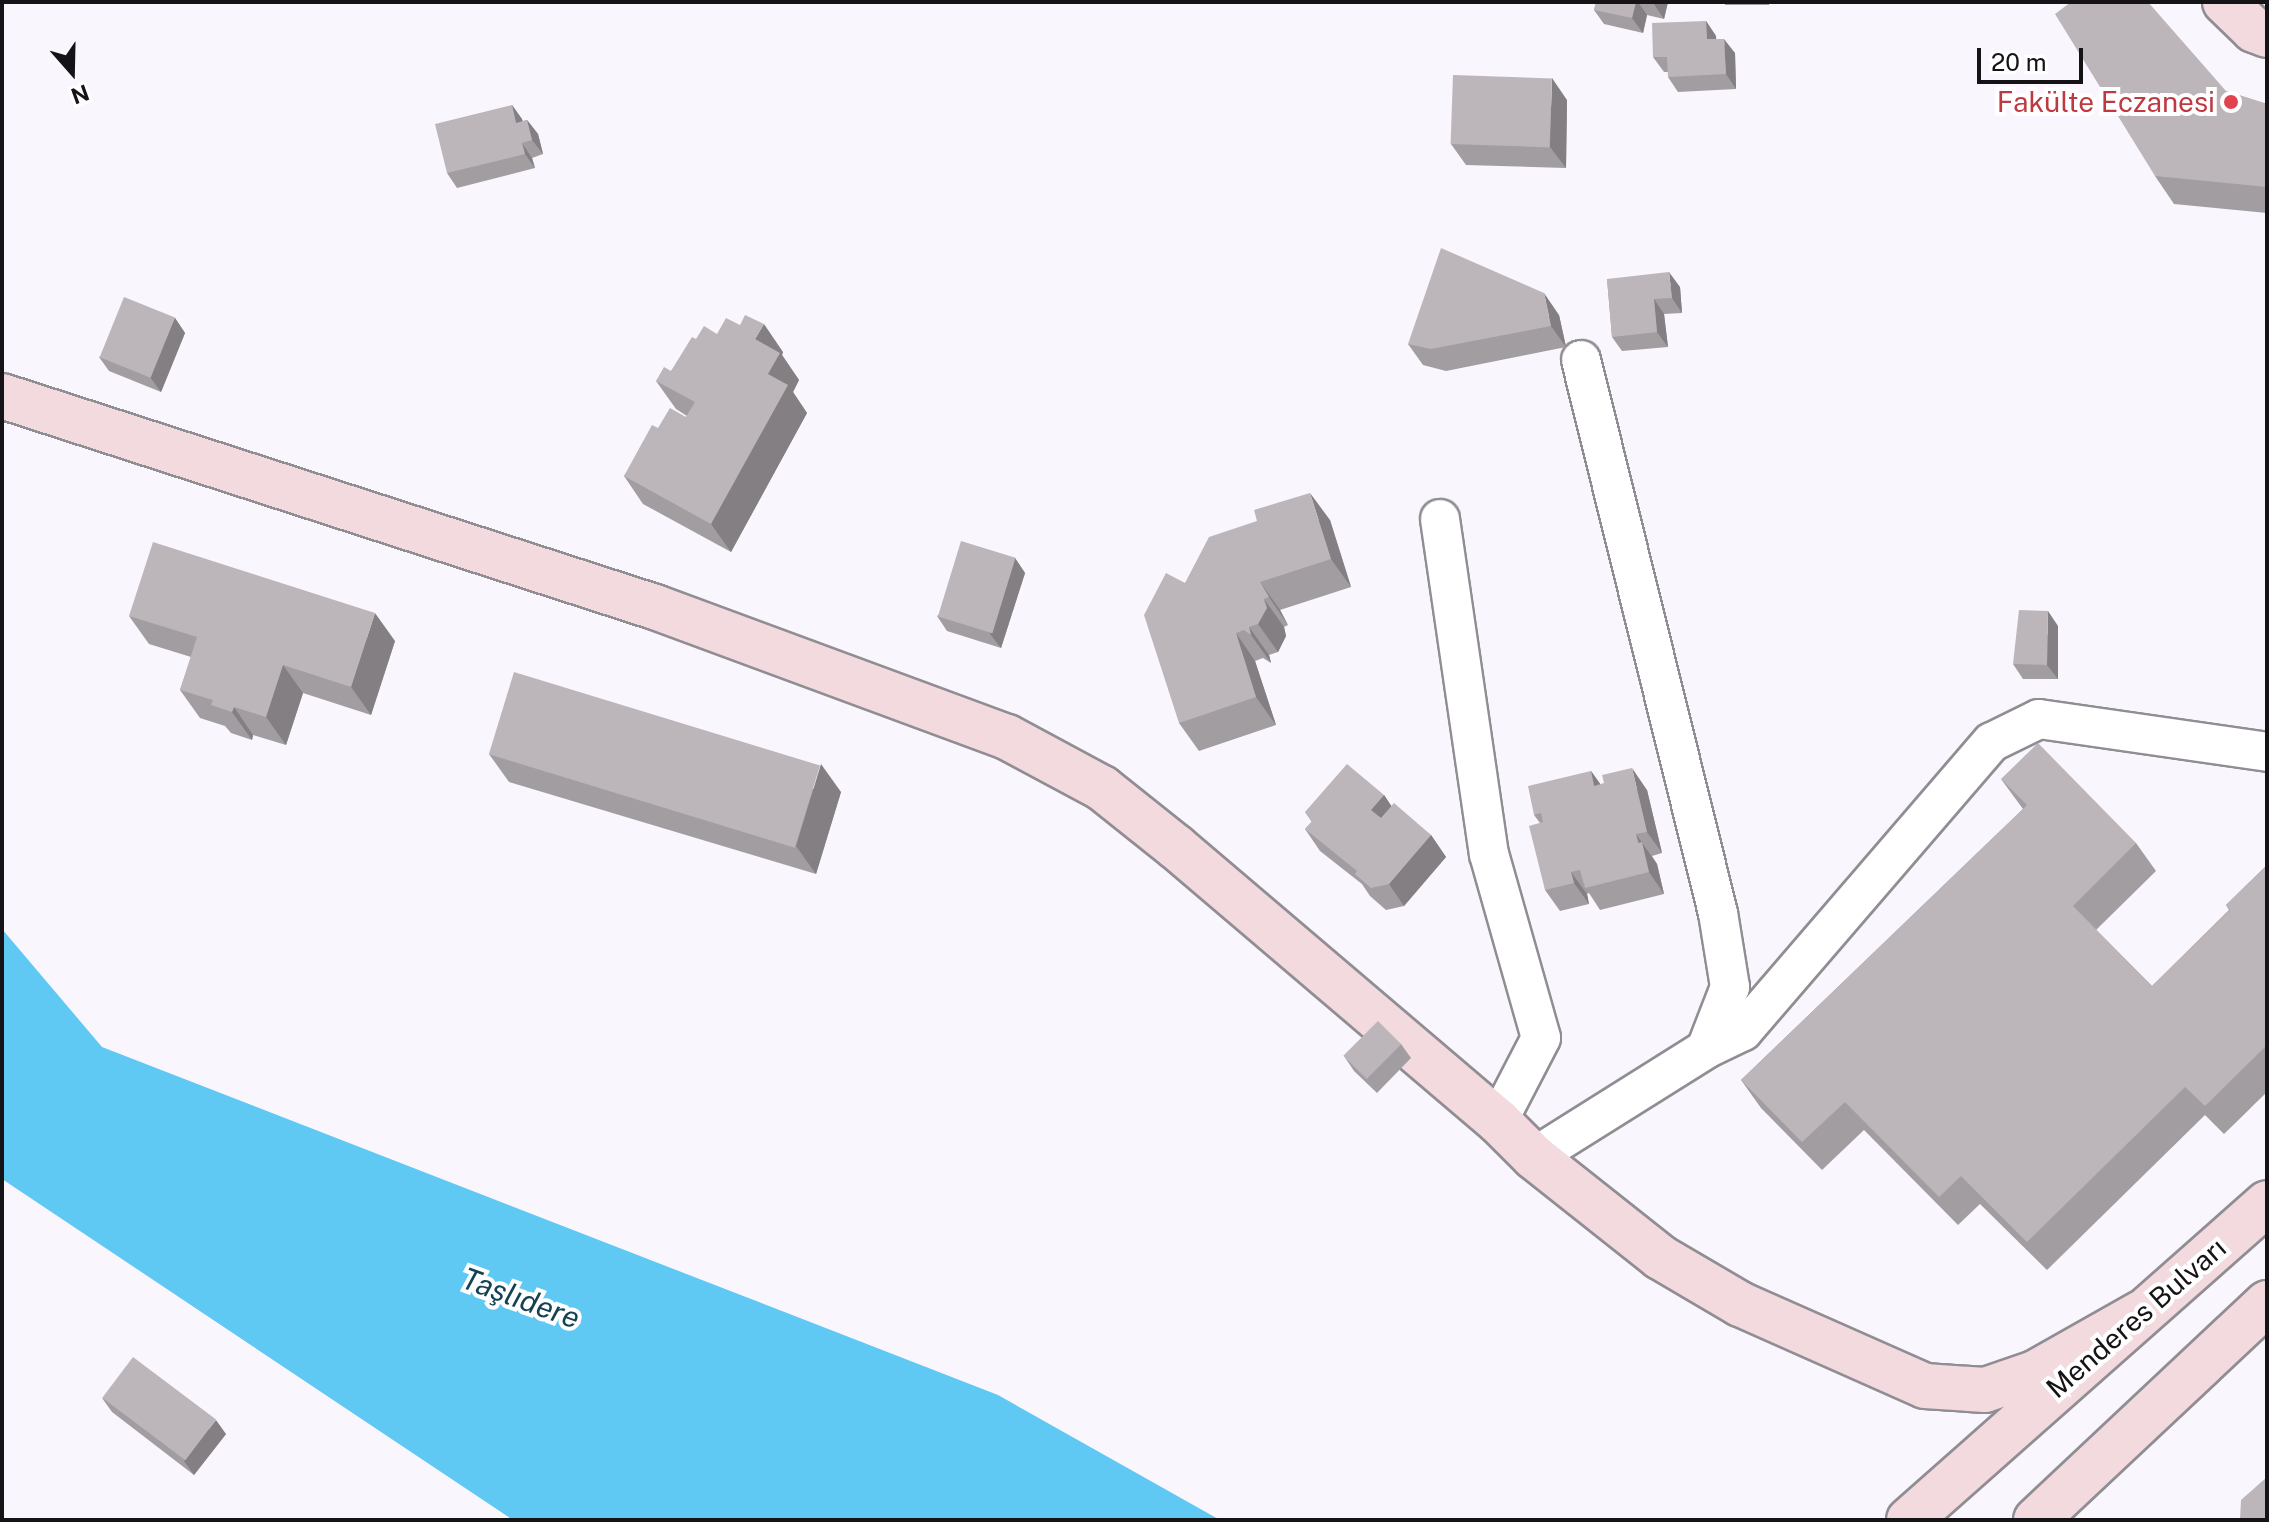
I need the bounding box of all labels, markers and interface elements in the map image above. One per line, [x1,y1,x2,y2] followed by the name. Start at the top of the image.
[32,32,112,112] north arrow
[1981,32,2087,82] scale bar
[1991,48,2047,76] text: 20 m
[68,79,93,110] text: N
[1997,85,2215,119] place label: Fakülte Eczanesi
[2222,93,2240,111] marker: Fakülte Eczanesi
[2039,1231,2233,1405] street label: Menderes Bulvarı
[457,1260,585,1336] water label: Taşlıdere

